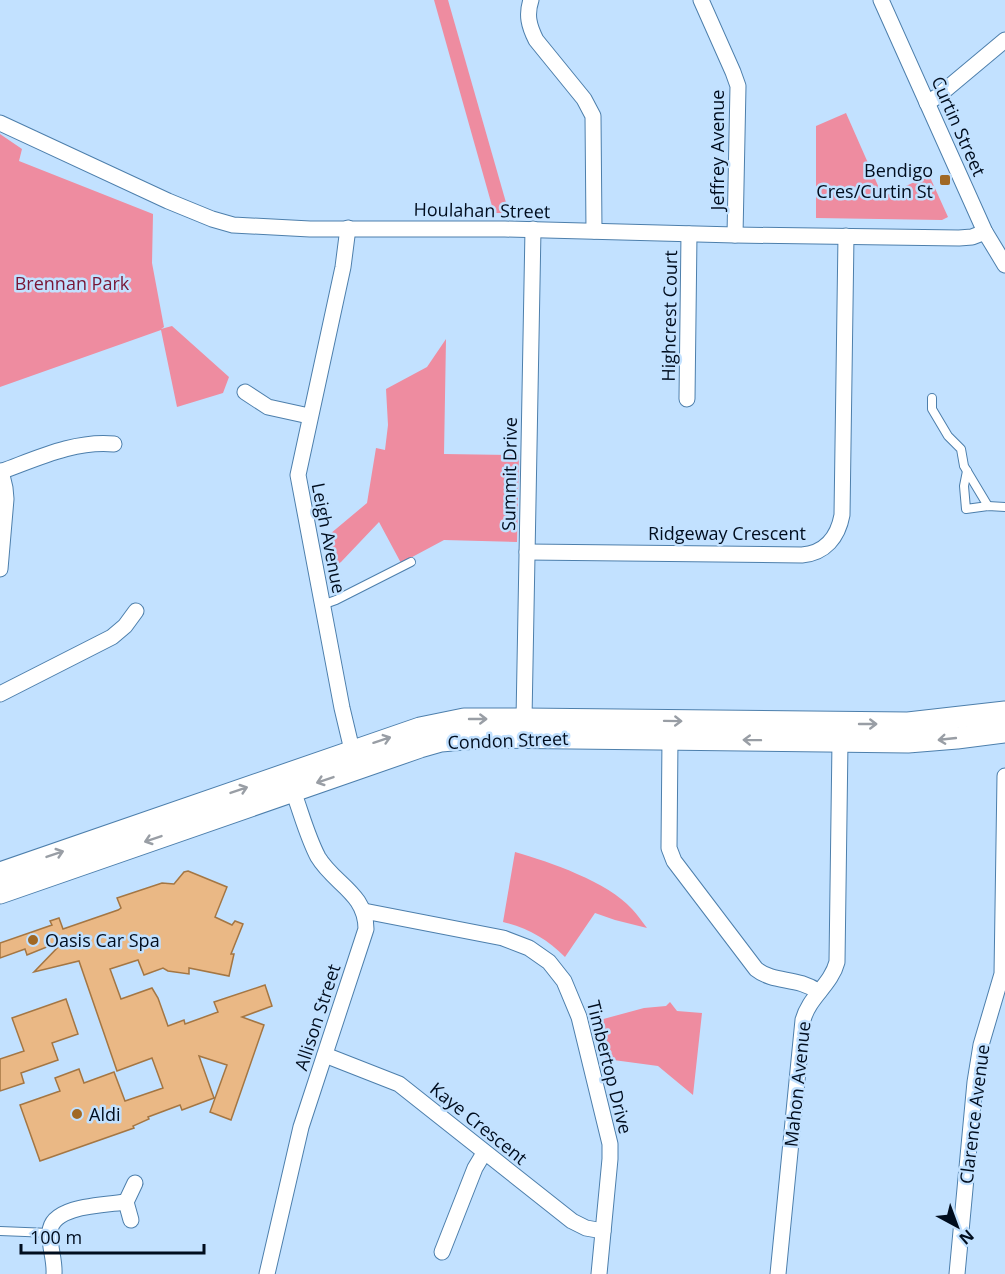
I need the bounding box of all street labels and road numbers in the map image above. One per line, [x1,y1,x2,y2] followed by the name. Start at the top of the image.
[926,72,992,180] street label: Curtin Street
[705,90,729,212] street label: Jeffrey Avenue
[413,197,551,223] street label: Houlahan Street
[656,250,682,382] street label: Highcrest Court
[496,417,522,531] street label: Summit Drive
[307,481,351,595] street label: Leigh Avenue
[648,521,806,545] street label: Ridgeway Crescent
[447,726,569,754] street label: Condon Street
[289,961,345,1073] street label: Allison Street
[582,998,638,1136] street label: Timbertop Drive
[778,1020,816,1148] street label: Mahon Avenue
[954,1043,994,1185] street label: Clarence Avenue
[425,1076,533,1170] street label: Kaye Crescent

